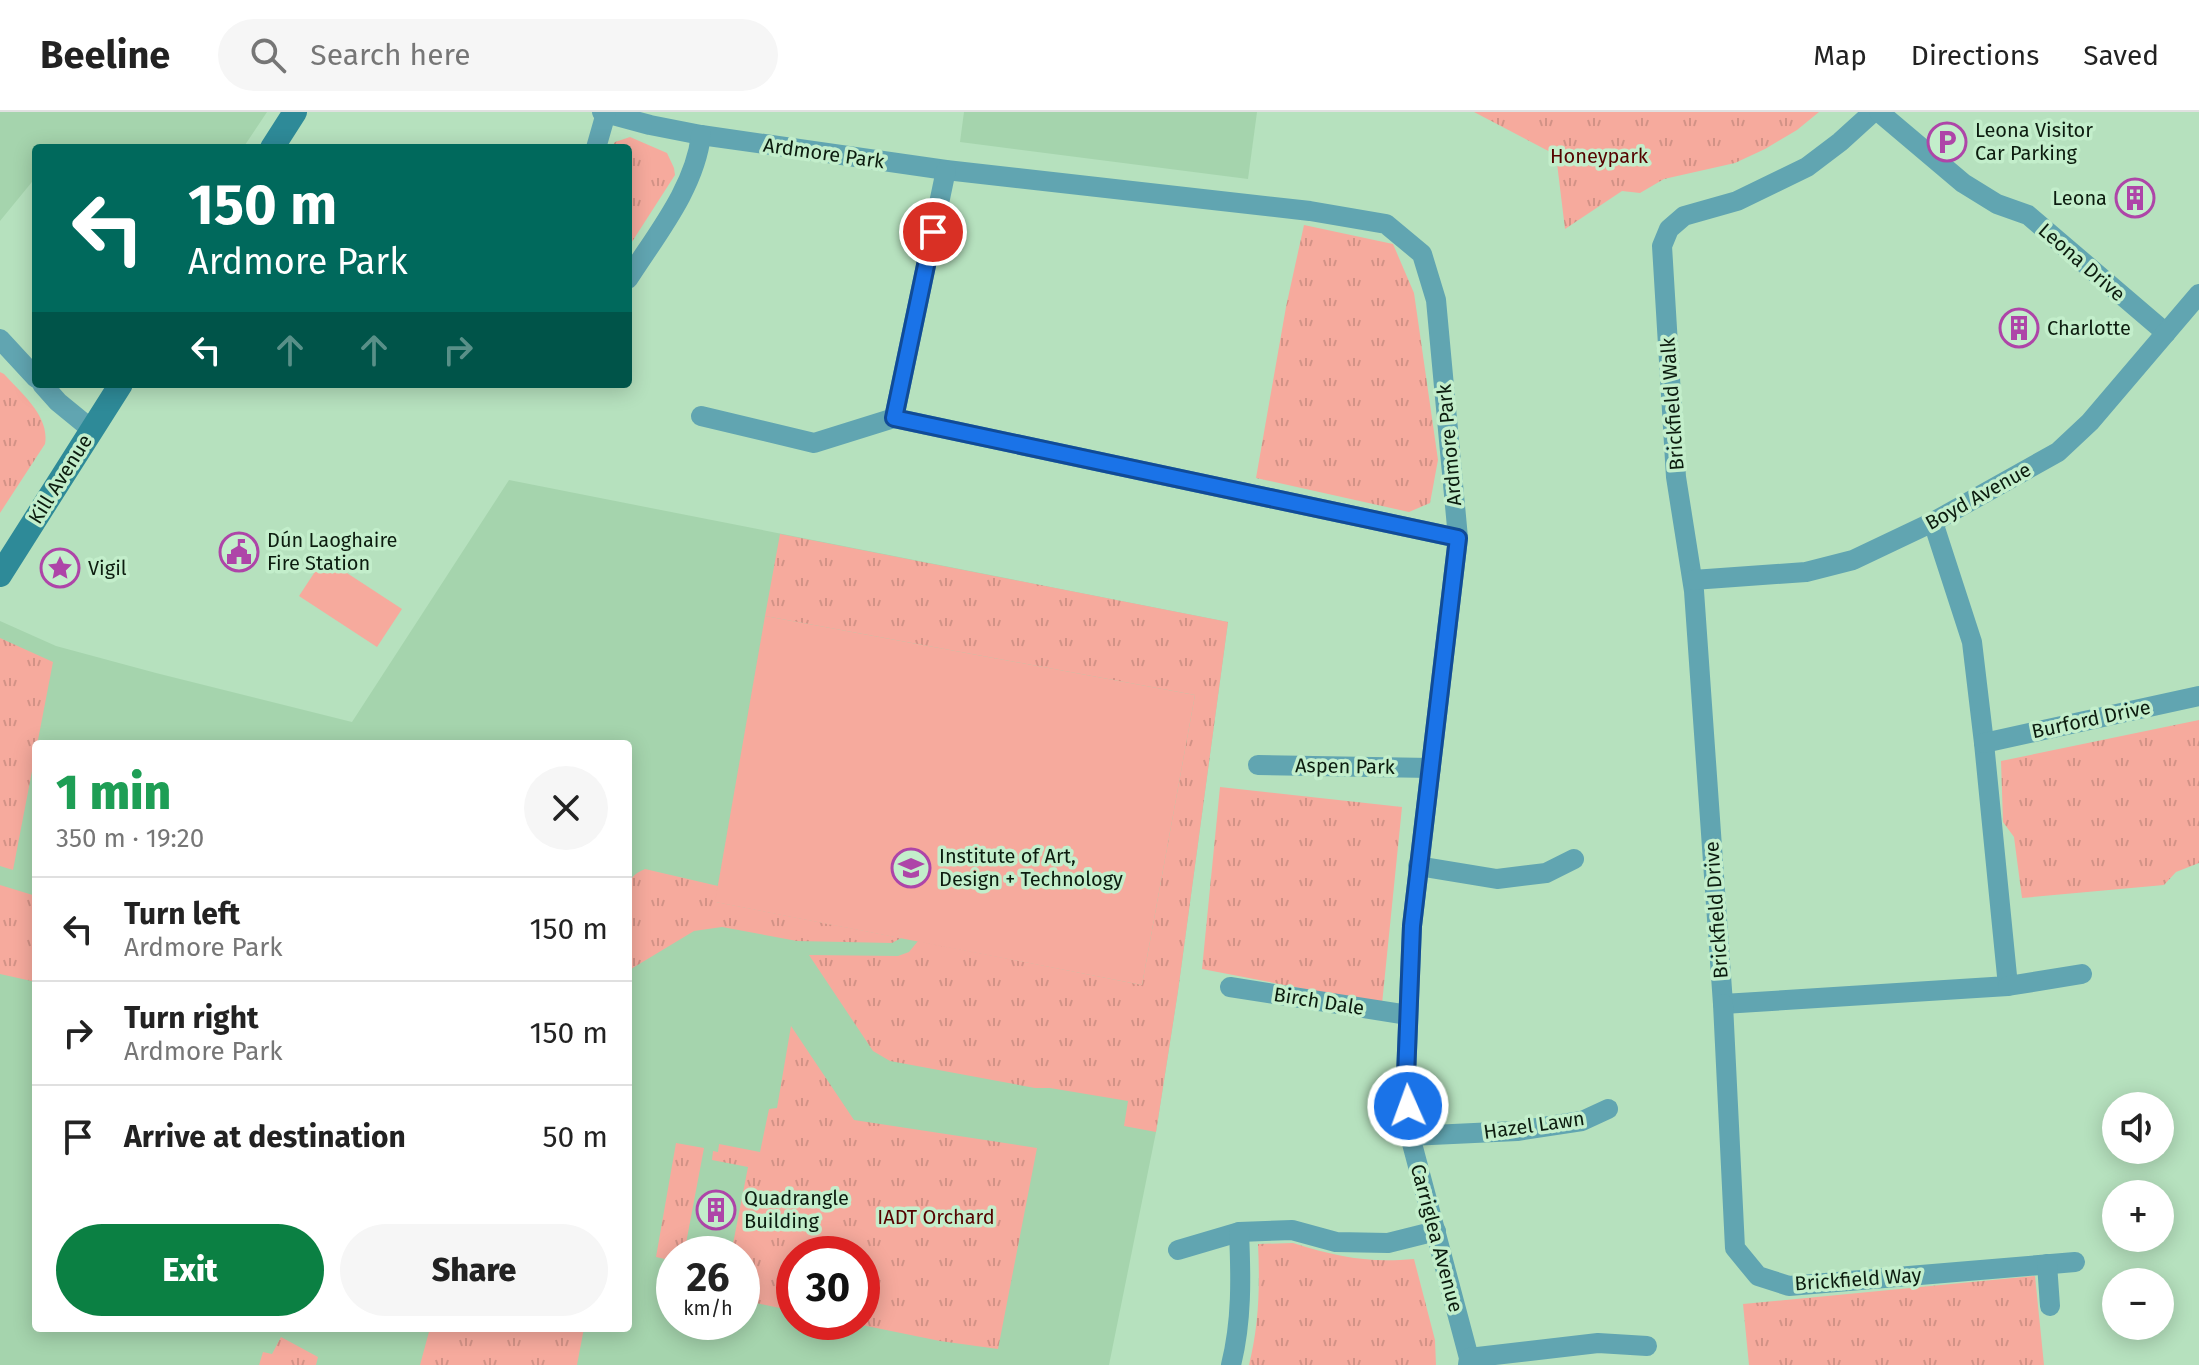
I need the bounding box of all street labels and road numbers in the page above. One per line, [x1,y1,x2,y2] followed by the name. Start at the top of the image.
[762,133,887,173] street label: Ardmore Park
[2034,218,2130,306] street label: Leona Drive
[1655,336,1689,471] street label: Brickfield Walk
[1432,382,1466,507] street label: Ardmore Park
[23,430,97,528] street label: Kill Avenue
[1921,457,2035,535] street label: Boyd Avenue
[2029,695,2153,743] street label: Burford Drive
[1295,753,1396,779] street label: Aspen Park
[1699,841,1733,979] street label: Brickfield Drive
[1272,982,1366,1020] street label: Birch Dale
[1482,1106,1586,1144] street label: Hazel Lawn
[1406,1161,1468,1315] street label: Carriglea Avenue
[1794,1263,1922,1295] street label: Brickfield Way

